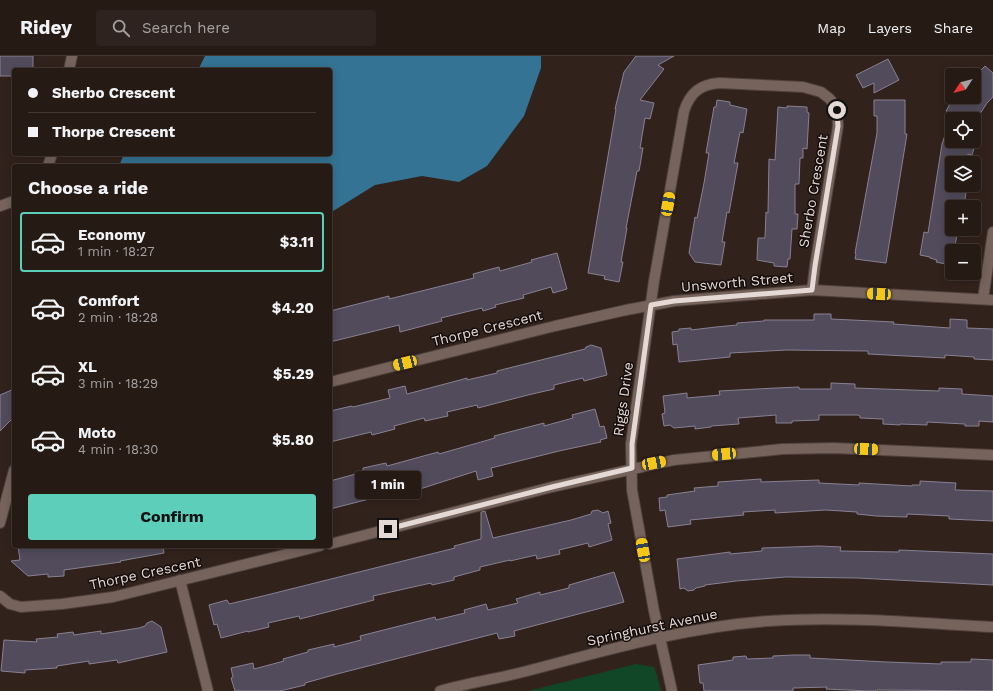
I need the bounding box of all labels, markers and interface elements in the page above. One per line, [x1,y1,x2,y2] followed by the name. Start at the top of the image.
[96,10,376,46] search box
[20,16,72,39] text: Ridey
[110,17,132,39] icon: search
[142,19,230,37] text: Search here
[817,20,846,36] text: Map
[868,20,912,36] text: Layers
[934,20,973,36] text: Share
[945,68,981,104] north arrow
[945,68,981,280] map controls
[52,84,175,102] text: Sherbo Crescent
[828,101,846,119] route start
[945,112,981,148] button: locate
[52,123,175,141] text: Thorpe Crescent
[795,133,831,249] street label: Sherbo Crescent
[945,156,981,192] button: layers
[28,177,148,198] text: Choose a ride
[660,191,676,217] car
[945,200,981,236] button: +
[30,224,66,260] icon: car
[78,226,145,244] text: Economy
[280,233,314,251] text: $3.11
[78,244,154,259] text: 1 min · 18:27
[945,244,981,280] button: −
[680,269,794,295] street label: Unsworth Street
[867,287,891,301] car
[30,290,66,326] icon: car
[78,292,139,310] text: Comfort
[272,299,314,317] text: $4.20
[430,306,544,349] street label: Thorpe Crescent
[78,310,158,325] text: 2 min · 18:28
[392,354,418,372] car
[30,356,66,392] icon: car
[78,358,97,376] text: XL
[610,361,636,437] street label: Riggs Drive
[273,365,314,383] text: $5.29
[78,376,158,391] text: 3 min · 18:29
[30,422,66,458] icon: car
[78,424,116,442] text: Moto
[272,431,314,449] text: $5.80
[78,442,158,457] text: 4 min · 18:30
[854,442,878,456] car
[712,447,736,461] car
[641,455,667,471] car
[355,471,421,499] callout: 1 min
[371,477,405,492] text: 1 min
[28,494,316,540] button: Confirm
[379,520,397,538] route end
[635,537,651,563] car
[88,553,202,593] street label: Thorpe Crescent
[585,605,719,649] street label: Springhurst Avenue

